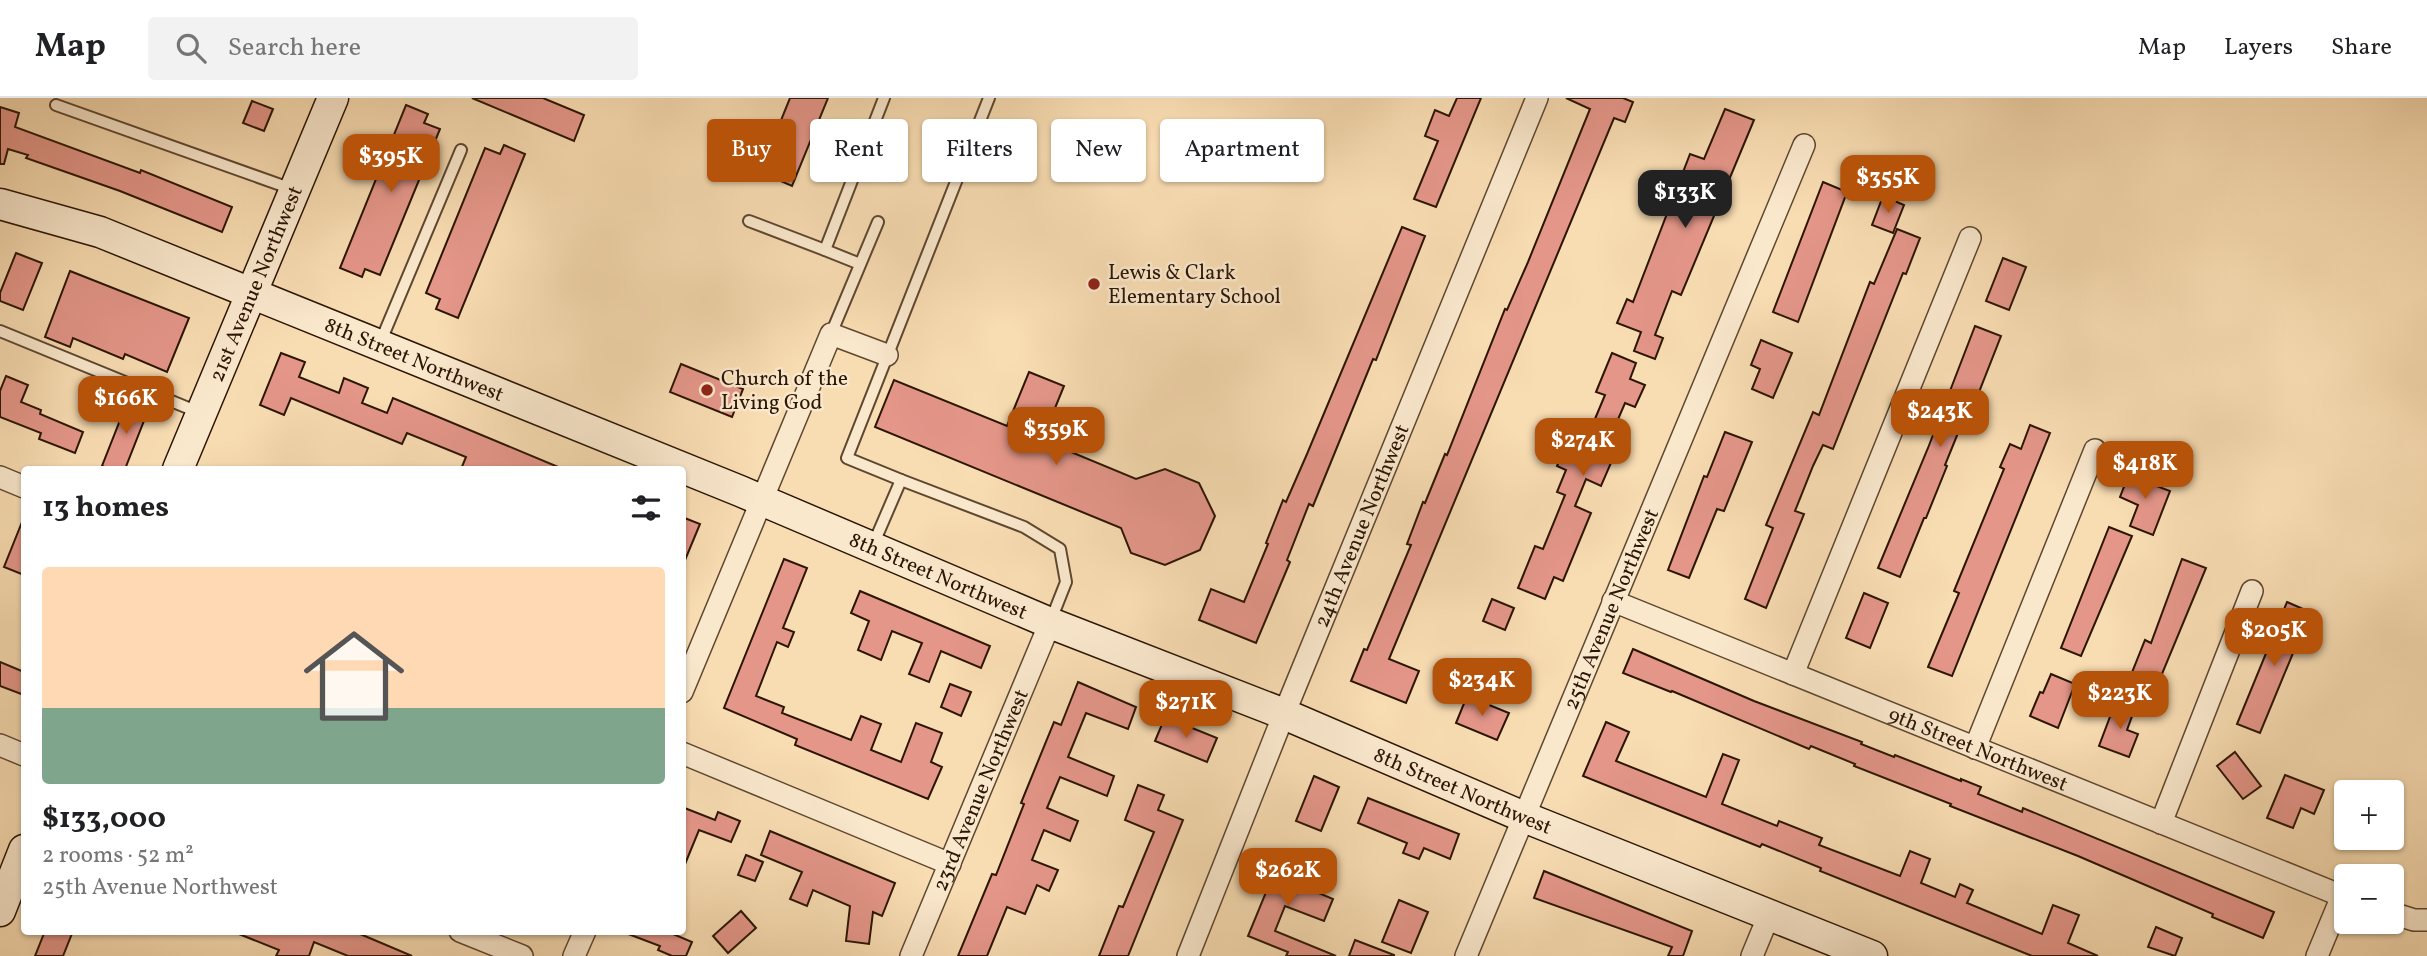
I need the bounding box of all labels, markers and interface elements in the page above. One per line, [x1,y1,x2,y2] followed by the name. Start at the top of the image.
[148,17,638,80] search box
[35,25,106,71] text: Map
[172,29,210,67] icon: search
[228,30,361,66] text: Search here
[2138,31,2186,65] text: Map
[2224,31,2293,65] text: Layers
[2331,31,2392,65] text: Share
[707,119,796,182] chip: Buy
[810,119,908,182] chip: Rent
[922,119,1037,182] chip: Filters
[1051,119,1146,182] chip: New
[1160,119,1324,182] chip: Apartment
[342,134,440,194] pin: $395K
[359,141,423,173] text: $395K
[1839,156,1937,215] pin: $355K
[1856,162,1920,194] text: $355K
[1636,170,1734,230] pin: $133K
[1654,177,1716,209] text: $133K
[203,182,311,387] street label: 21st Avenue Northwest
[1108,259,1281,312] place label: Lewis & Clark Elementary School
[1086,276,1102,292] marker: Lewis & Clark Elementary School
[320,311,508,410] street label: 8th Street Northwest
[721,365,848,418] place label: Church of the Living God
[77,376,175,436] pin: $166K
[699,382,715,398] marker: Church of the Living God
[94,383,158,415] text: $166K
[1891,390,1989,449] pin: $243K
[1907,396,1973,428] text: $243K
[1007,408,1105,467] pin: $359K
[1024,414,1088,446] text: $359K
[1534,418,1632,478] pin: $274K
[1308,420,1417,632] street label: 24th Avenue Northwest
[1551,425,1615,457] text: $274K
[2096,442,2194,501] pin: $418K
[2112,448,2178,480] text: $418K
[42,487,169,529] text: 13 homes
[627,489,665,527] icon: filters
[1557,504,1667,715] street label: 25th Avenue Northwest
[844,526,1032,628] street label: 8th Street Northwest
[2225,608,2323,668] pin: $205K
[291,613,417,739] icon: home
[2241,615,2307,647] text: $205K
[1433,658,1531,718] pin: $234K
[1449,665,1515,697] text: $234K
[2071,672,2169,731] pin: $223K
[2088,678,2152,710] text: $223K
[1137,680,1235,740] pin: $271K
[927,685,1037,896] street label: 23rd Avenue Northwest
[1155,687,1217,719] text: $271K
[1884,701,2072,800] street label: 9th Street Northwest
[1369,741,1556,843] street label: 8th Street Northwest
[2334,780,2404,934] map controls
[2334,780,2404,850] button: +
[42,798,166,840] text: $133,000
[42,840,194,872] text: 2 rooms · 52 m²
[1239,848,1337,908] pin: $262K
[1255,855,1321,887] text: $262K
[2334,864,2404,934] button: −
[42,872,278,904] text: 25th Avenue Northwest

